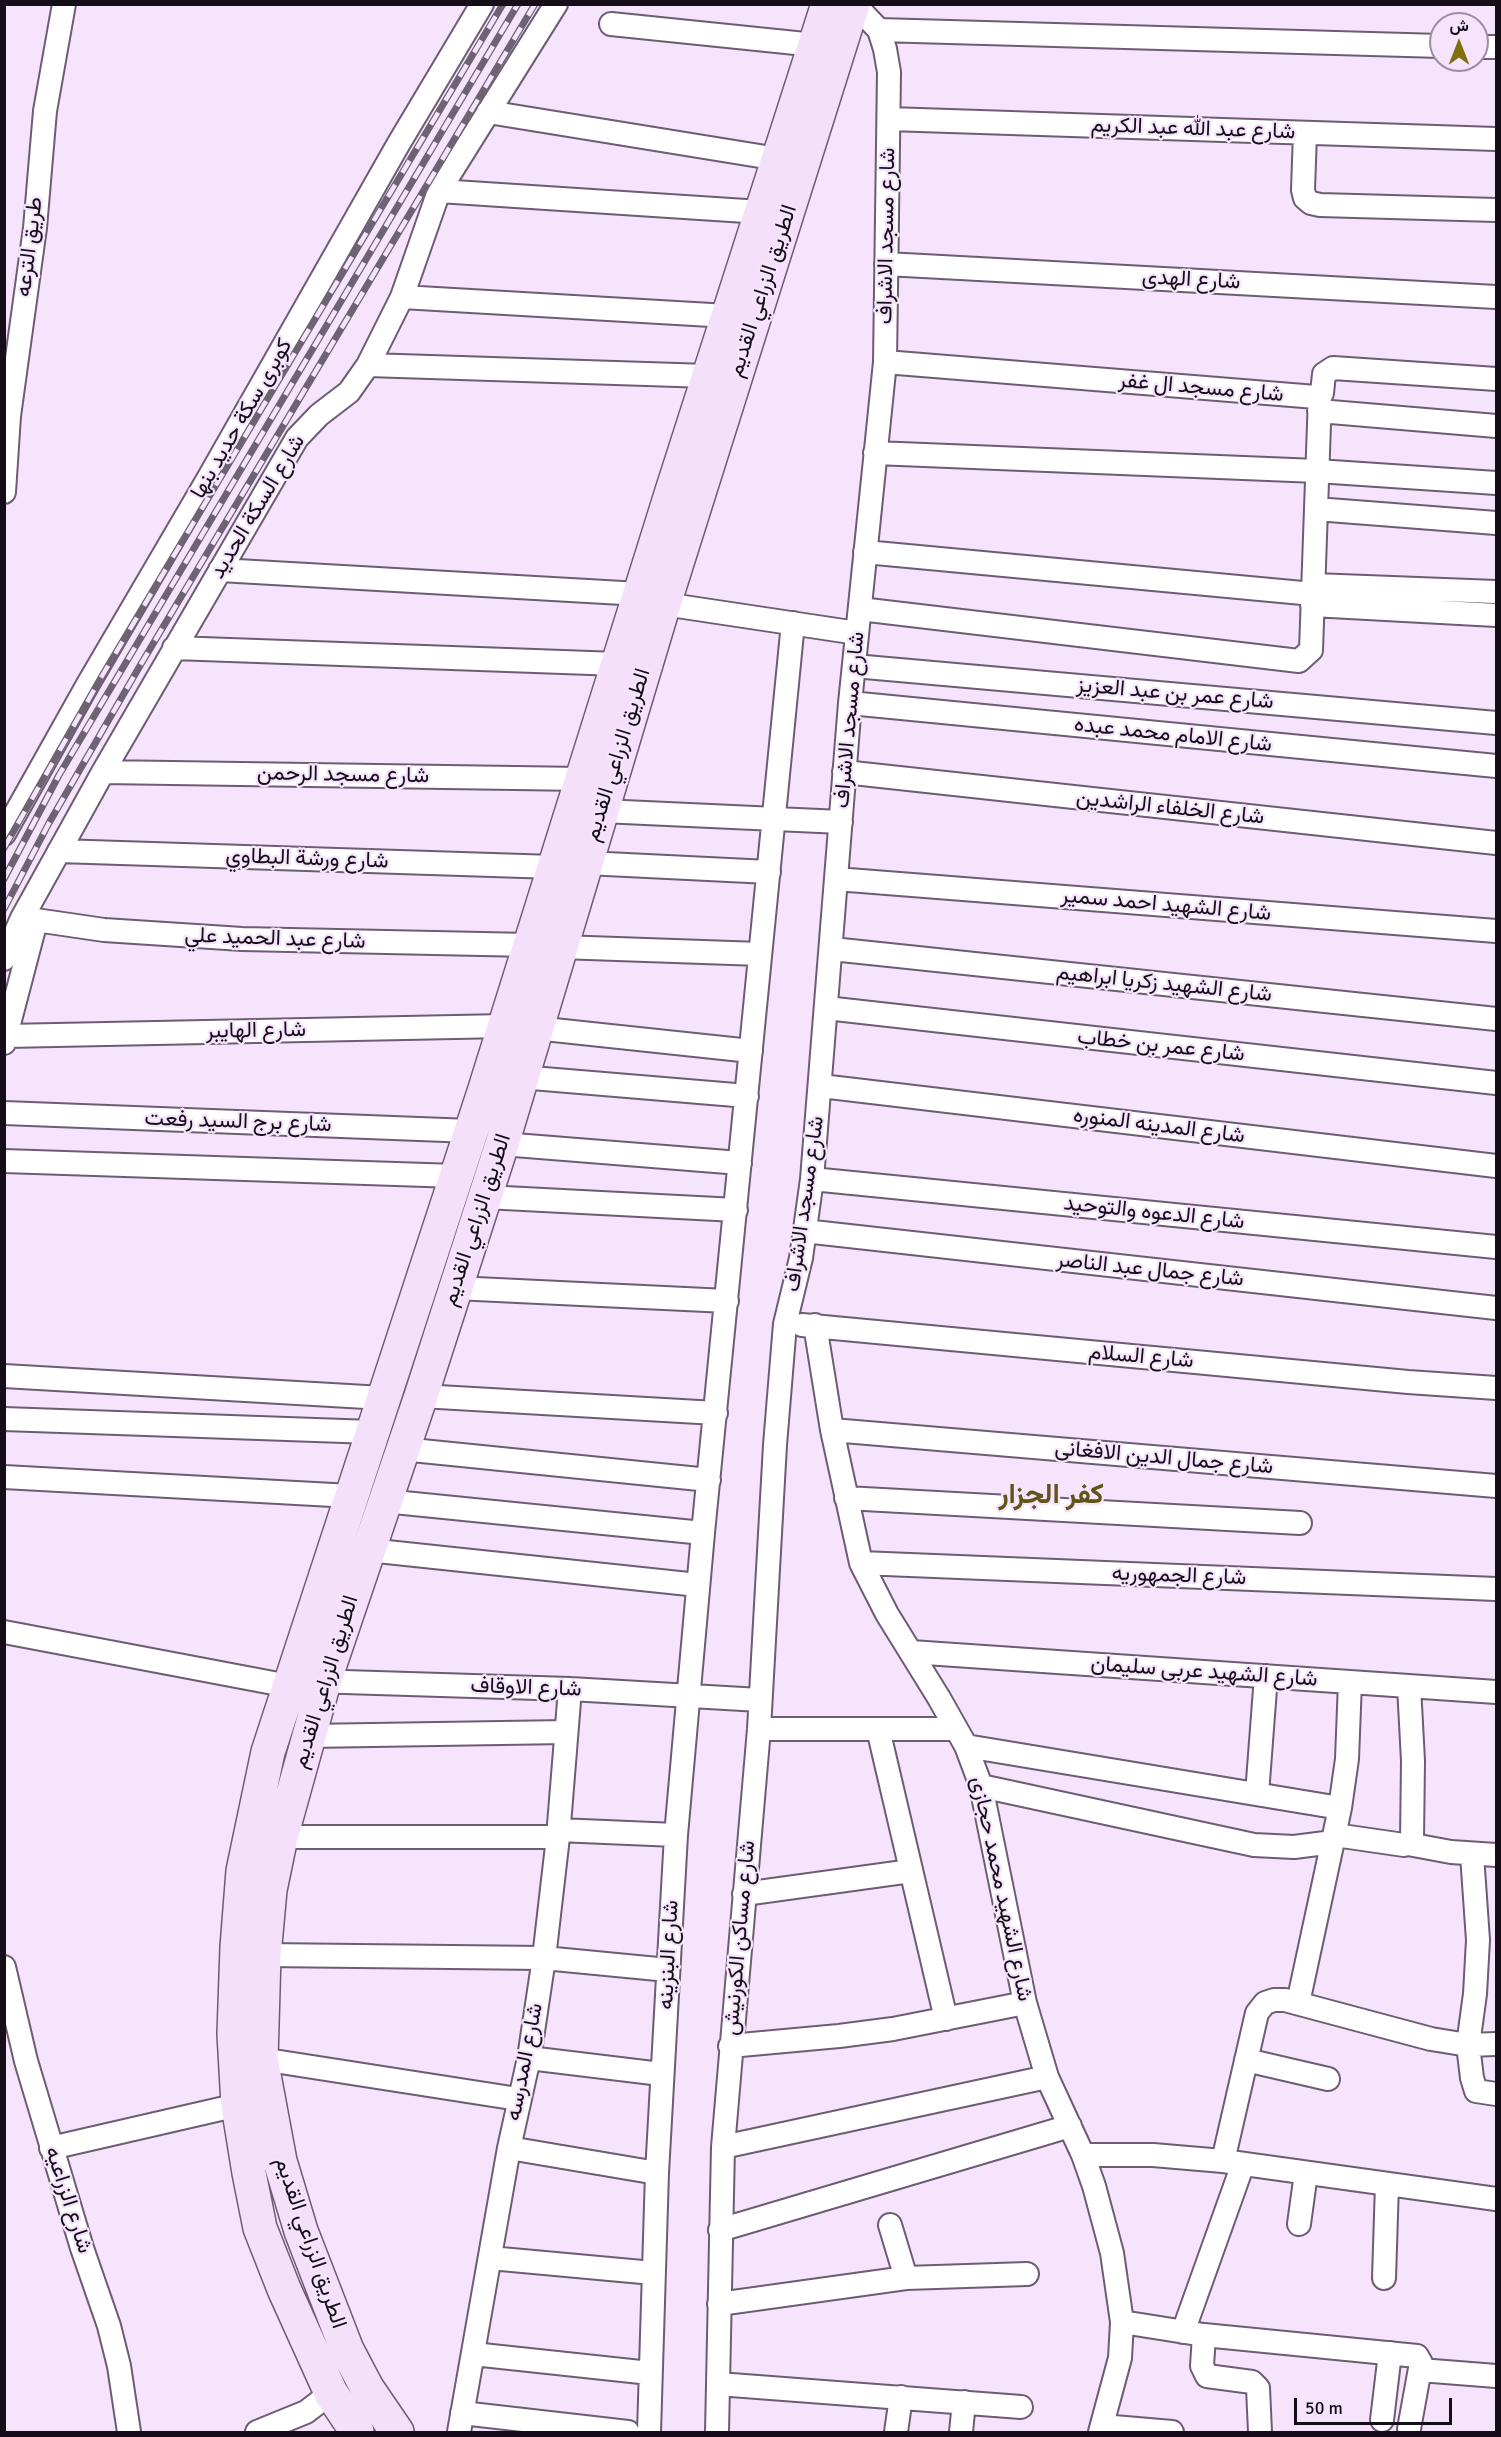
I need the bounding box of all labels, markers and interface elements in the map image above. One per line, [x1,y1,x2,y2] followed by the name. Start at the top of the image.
[1429,12,1489,72] north arrow
[1449,16,1469,36] text: ش
[1090,112,1296,146] street label: شارع عبد الله عبد الكريم
[872,147,902,325] street label: شارع مسجد الاشراف
[11,196,49,298] street label: طريق الترعه
[723,201,803,381] street label: الطريق الزراعي القديم
[1141,264,1241,296] street label: شارع الهدى
[186,334,298,504] street label: كوبرى سكة حديد بنها
[1117,368,1285,408] street label: شارع مسجد ال غفر
[205,430,311,584] street label: شارع السكة الحديد
[829,631,871,809] street label: شارع مسجد الاشراف
[579,665,657,845] street label: الطريق الزراعي القديم
[1075,672,1275,716] street label: شارع عمر بن عبد العزيز
[1073,711,1273,759] street label: شارع الامام محمد عبده
[257,760,429,790] street label: شارع مسجد الرحمن
[1075,785,1265,831] street label: شارع الخلفاء الراشدين
[225,843,389,875] street label: شارع ورشة البطاوي
[1060,883,1272,927] street label: شارع الشهيد احمد سمير
[184,923,366,955] street label: شارع عبد الحميد علي
[1055,960,1273,1008] street label: شارع الشهيد زكريا ابراهيم
[206,1017,306,1045] street label: شارع الهايبر
[1076,1024,1246,1068] street label: شارع عمر بن خطاب
[1072,1102,1246,1150] street label: شارع المدينه المنوره
[144,1106,332,1138] street label: شارع برج السيد رفعت
[780,1115,830,1293] street label: شارع مسجد الاشراف
[437,1130,517,1310] street label: الطريق الزراعي القديم
[1062,1190,1246,1236] street label: شارع الدعوه والتوحيد
[1055,1247,1245,1293] street label: شارع جمال عبد الناصر
[1087,1339,1195,1375] street label: شارع السلام
[1054,1435,1274,1481] street label: شارع جمال الدين الافغانى
[998,1479,1104,1513] district label: كفر الجزار
[1111,1560,1247,1592] street label: شارع الجمهوريه
[287,1592,365,1772] street label: الطريق الزراعي القديم
[1090,1651,1318,1693] street label: شارع الشهيد عربى سليمان
[470,1673,582,1703] street label: شارع الاوقاف
[964,1774,1038,2004] street label: شارع الشهيد محمد حجازى
[718,1839,762,2037] street label: شارع مساكن الكورنيش
[653,1900,685,2010] street label: شارع البنزينه
[501,2001,549,2123] street label: شارع المدرسه
[38,2143,98,2257] street label: شارع الزراعيه
[268,2154,352,2332] street label: الطريق الزراعي القديم
[1297,2386,1454,2424] scale bar
[1305,2397,1343,2419] text: 50 m

